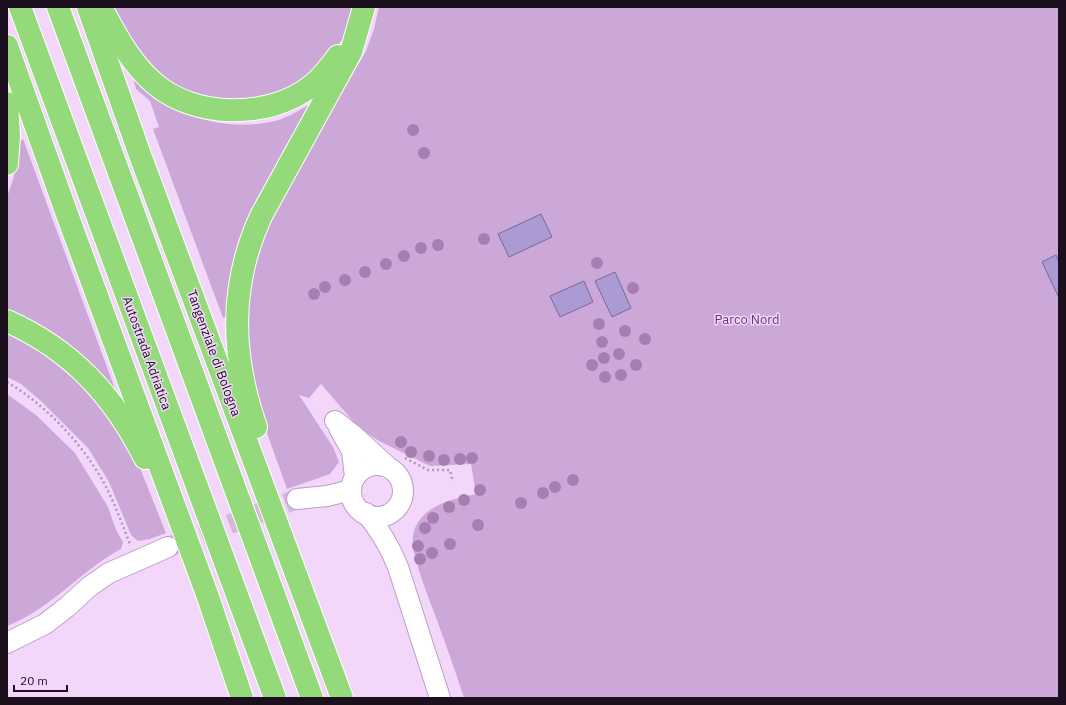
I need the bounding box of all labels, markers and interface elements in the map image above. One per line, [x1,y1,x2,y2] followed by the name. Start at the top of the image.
[183,287,245,419] street label: Tangenziale di Bologna
[119,294,175,412] street label: Autostrada Adriatica
[715,311,779,328] park label: Parco Nord
[14,667,67,693] scale bar
[20,673,48,688] text: 20 m

